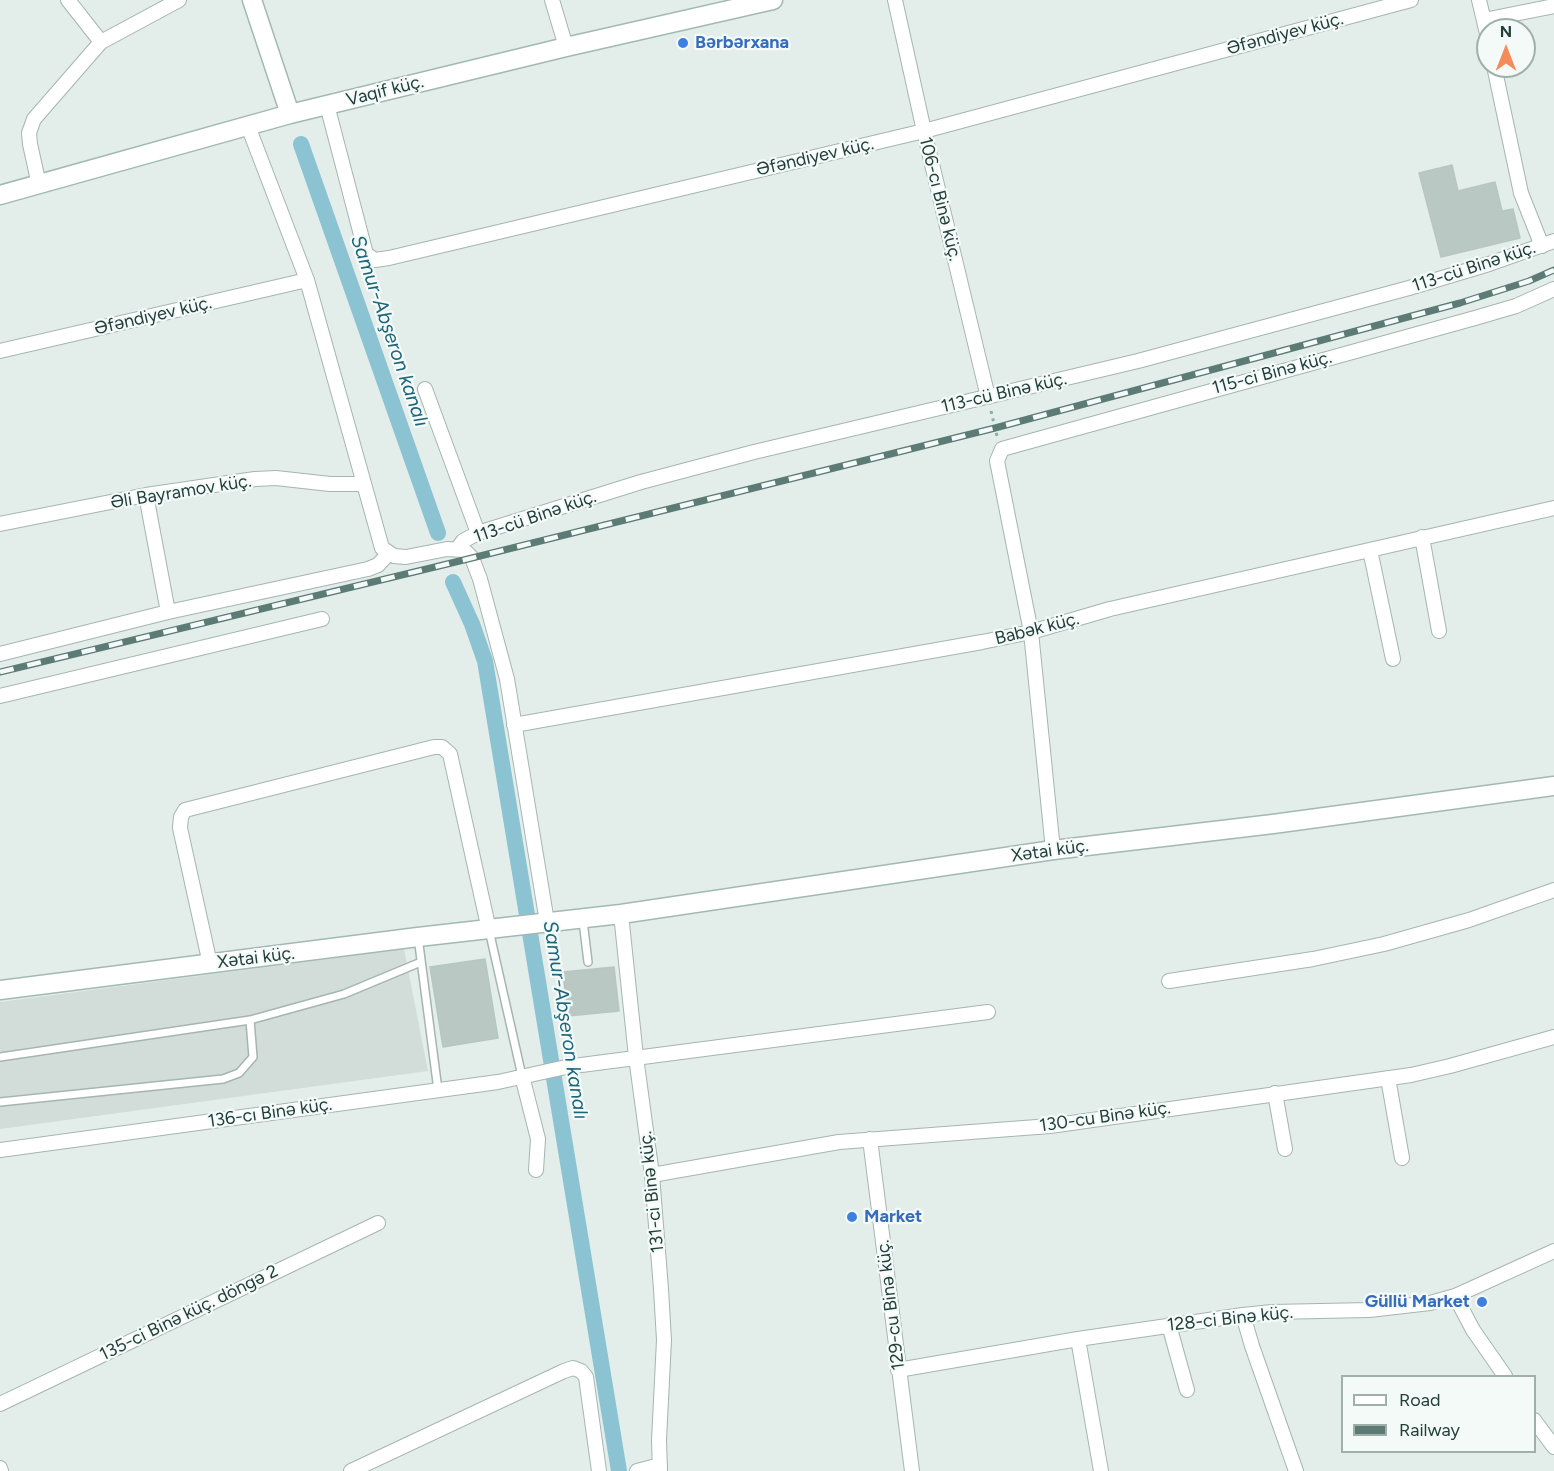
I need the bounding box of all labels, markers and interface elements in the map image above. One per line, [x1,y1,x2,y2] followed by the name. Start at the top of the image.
[1224,8,1346,60] street label: Əfəndiyev küç.
[1476,18,1536,78] north arrow
[1500,22,1512,41] text: N
[695,32,789,54] place label: Bərbərxana
[676,36,690,50] marker: Bərbərxana
[344,71,426,111] street label: Vaqif küç.
[754,133,876,181] street label: Əfəndiyev küç.
[914,135,966,263] street label: 106-cı Binə küç.
[345,232,433,430] water label: Samur-Abşeron kanalı
[1410,237,1538,297] street label: 113-cü Binə küç.
[92,292,214,340] street label: Əfəndiyev küç.
[1210,347,1334,399] street label: 115-ci Binə küç.
[939,368,1069,418] street label: 113-cü Binə küç.
[109,470,253,514] street label: Əli Bayramov küç.
[471,486,599,548] street label: 113-cü Binə küç.
[993,608,1081,650] street label: Babək küç.
[1010,835,1090,867] street label: Xətai küç.
[537,919,593,1121] water label: Samur-Abşeron kanalı
[216,943,296,973] street label: Xətai küç.
[207,1094,333,1132] street label: 136-cı Binə küç.
[1038,1097,1172,1137] street label: 130-cu Binə küç.
[635,1130,669,1254] street label: 131-ci Binə küç.
[864,1206,922,1228] place label: Market
[845,1210,859,1224] marker: Market
[872,1238,910,1372] street label: 129-cu Binə küç.
[96,1260,282,1366] street label: 135-ci Binə küç. döngə 2
[1365,1291,1470,1313] place label: Güllü Market
[1475,1295,1489,1309] marker: Güllü Market
[1166,1302,1294,1336] street label: 128-ci Binə küç.
[1341,1375,1536,1453] legend
[1399,1389,1440,1411] text: Road
[1399,1419,1460,1441] text: Railway

